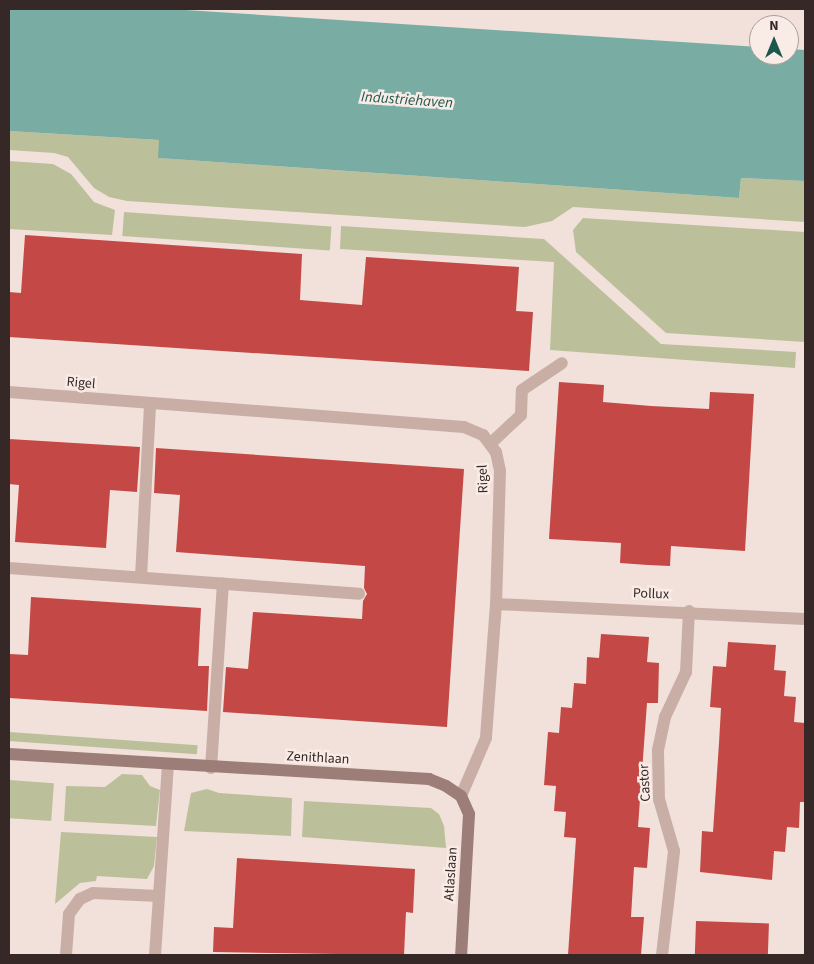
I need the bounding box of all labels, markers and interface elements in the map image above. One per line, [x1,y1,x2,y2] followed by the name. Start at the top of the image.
[749,15,799,65] north arrow
[769,16,779,36] text: N
[361,88,453,112] water label: Industriehaven
[66,373,96,393] street label: Rigel
[474,464,492,494] street label: Rigel
[633,585,669,603] street label: Pollux
[286,748,350,768] street label: Zenithlaan
[636,764,654,802] street label: Castor
[441,846,461,902] street label: Atlaslaan

